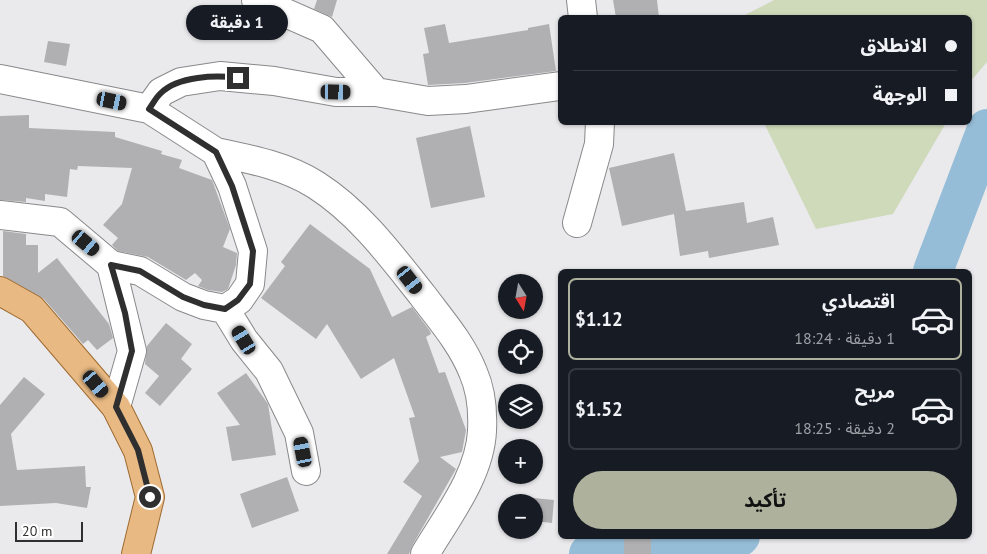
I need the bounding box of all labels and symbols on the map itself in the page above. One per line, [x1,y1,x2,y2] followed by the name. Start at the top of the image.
[187,5,289,40] callout: 1 دقيقة
[227,67,249,89] route end
[320,84,351,100] car
[95,91,128,111] car
[69,228,102,258] car
[394,264,425,296] car
[498,274,542,319] north arrow
[229,323,258,357] car
[80,368,111,400] car
[292,436,313,468] car
[139,486,161,508] route start
[15,519,82,542] scale bar

